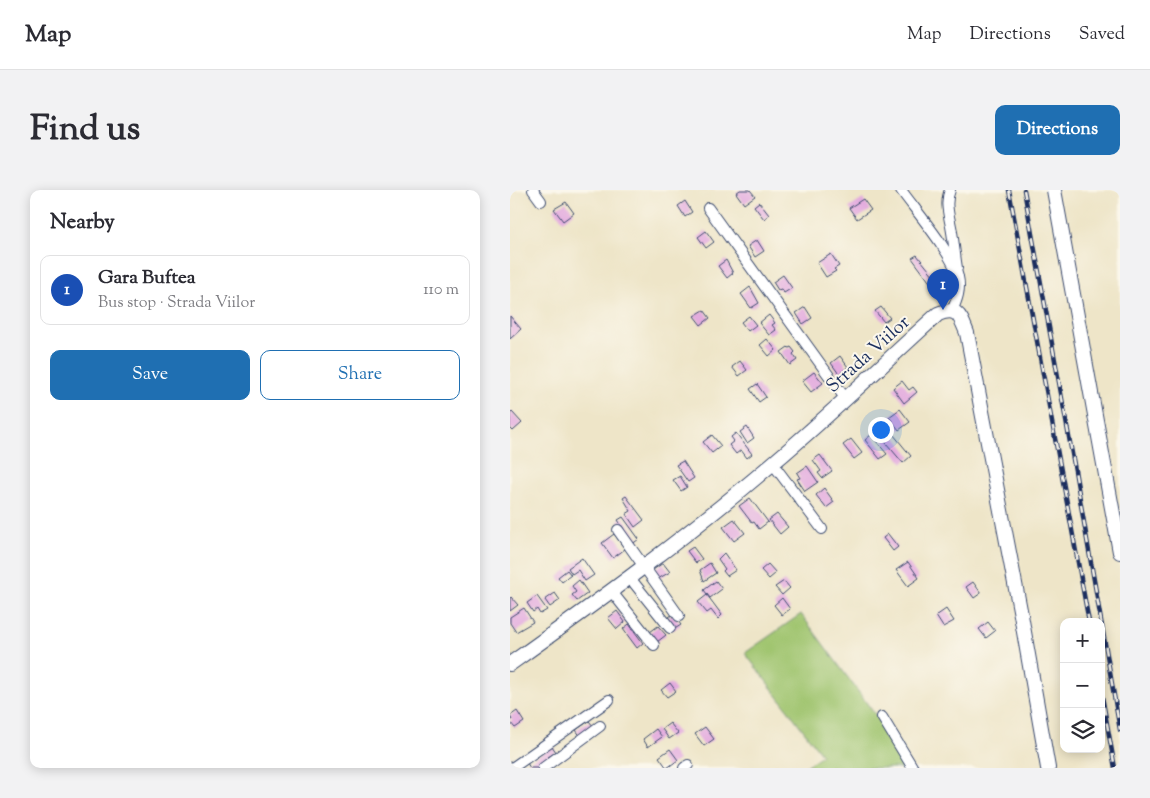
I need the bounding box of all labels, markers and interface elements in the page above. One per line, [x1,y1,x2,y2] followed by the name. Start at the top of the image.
[25,18,71,52] text: Map
[907,22,942,48] text: Map
[970,22,1051,48] text: Directions
[1079,22,1125,48] text: Saved
[30,105,140,156] text: Find us
[995,105,1120,155] button: Directions
[50,208,115,238] text: Nearby
[98,265,196,292] text: Gara Buftea
[927,269,959,310] pin: 1
[64,279,70,302] text: 1
[423,279,459,302] text: 110 m
[98,292,255,315] text: Bus stop · Strada Viilor
[821,310,917,400] street label: Strada Viilor
[50,350,250,400] button: Save
[260,350,460,400] button: Share
[868,417,894,443] your location
[1060,618,1105,753] map controls
[1060,618,1105,663] button: +
[1060,663,1105,708] button: −
[1060,708,1105,753] button: layers

